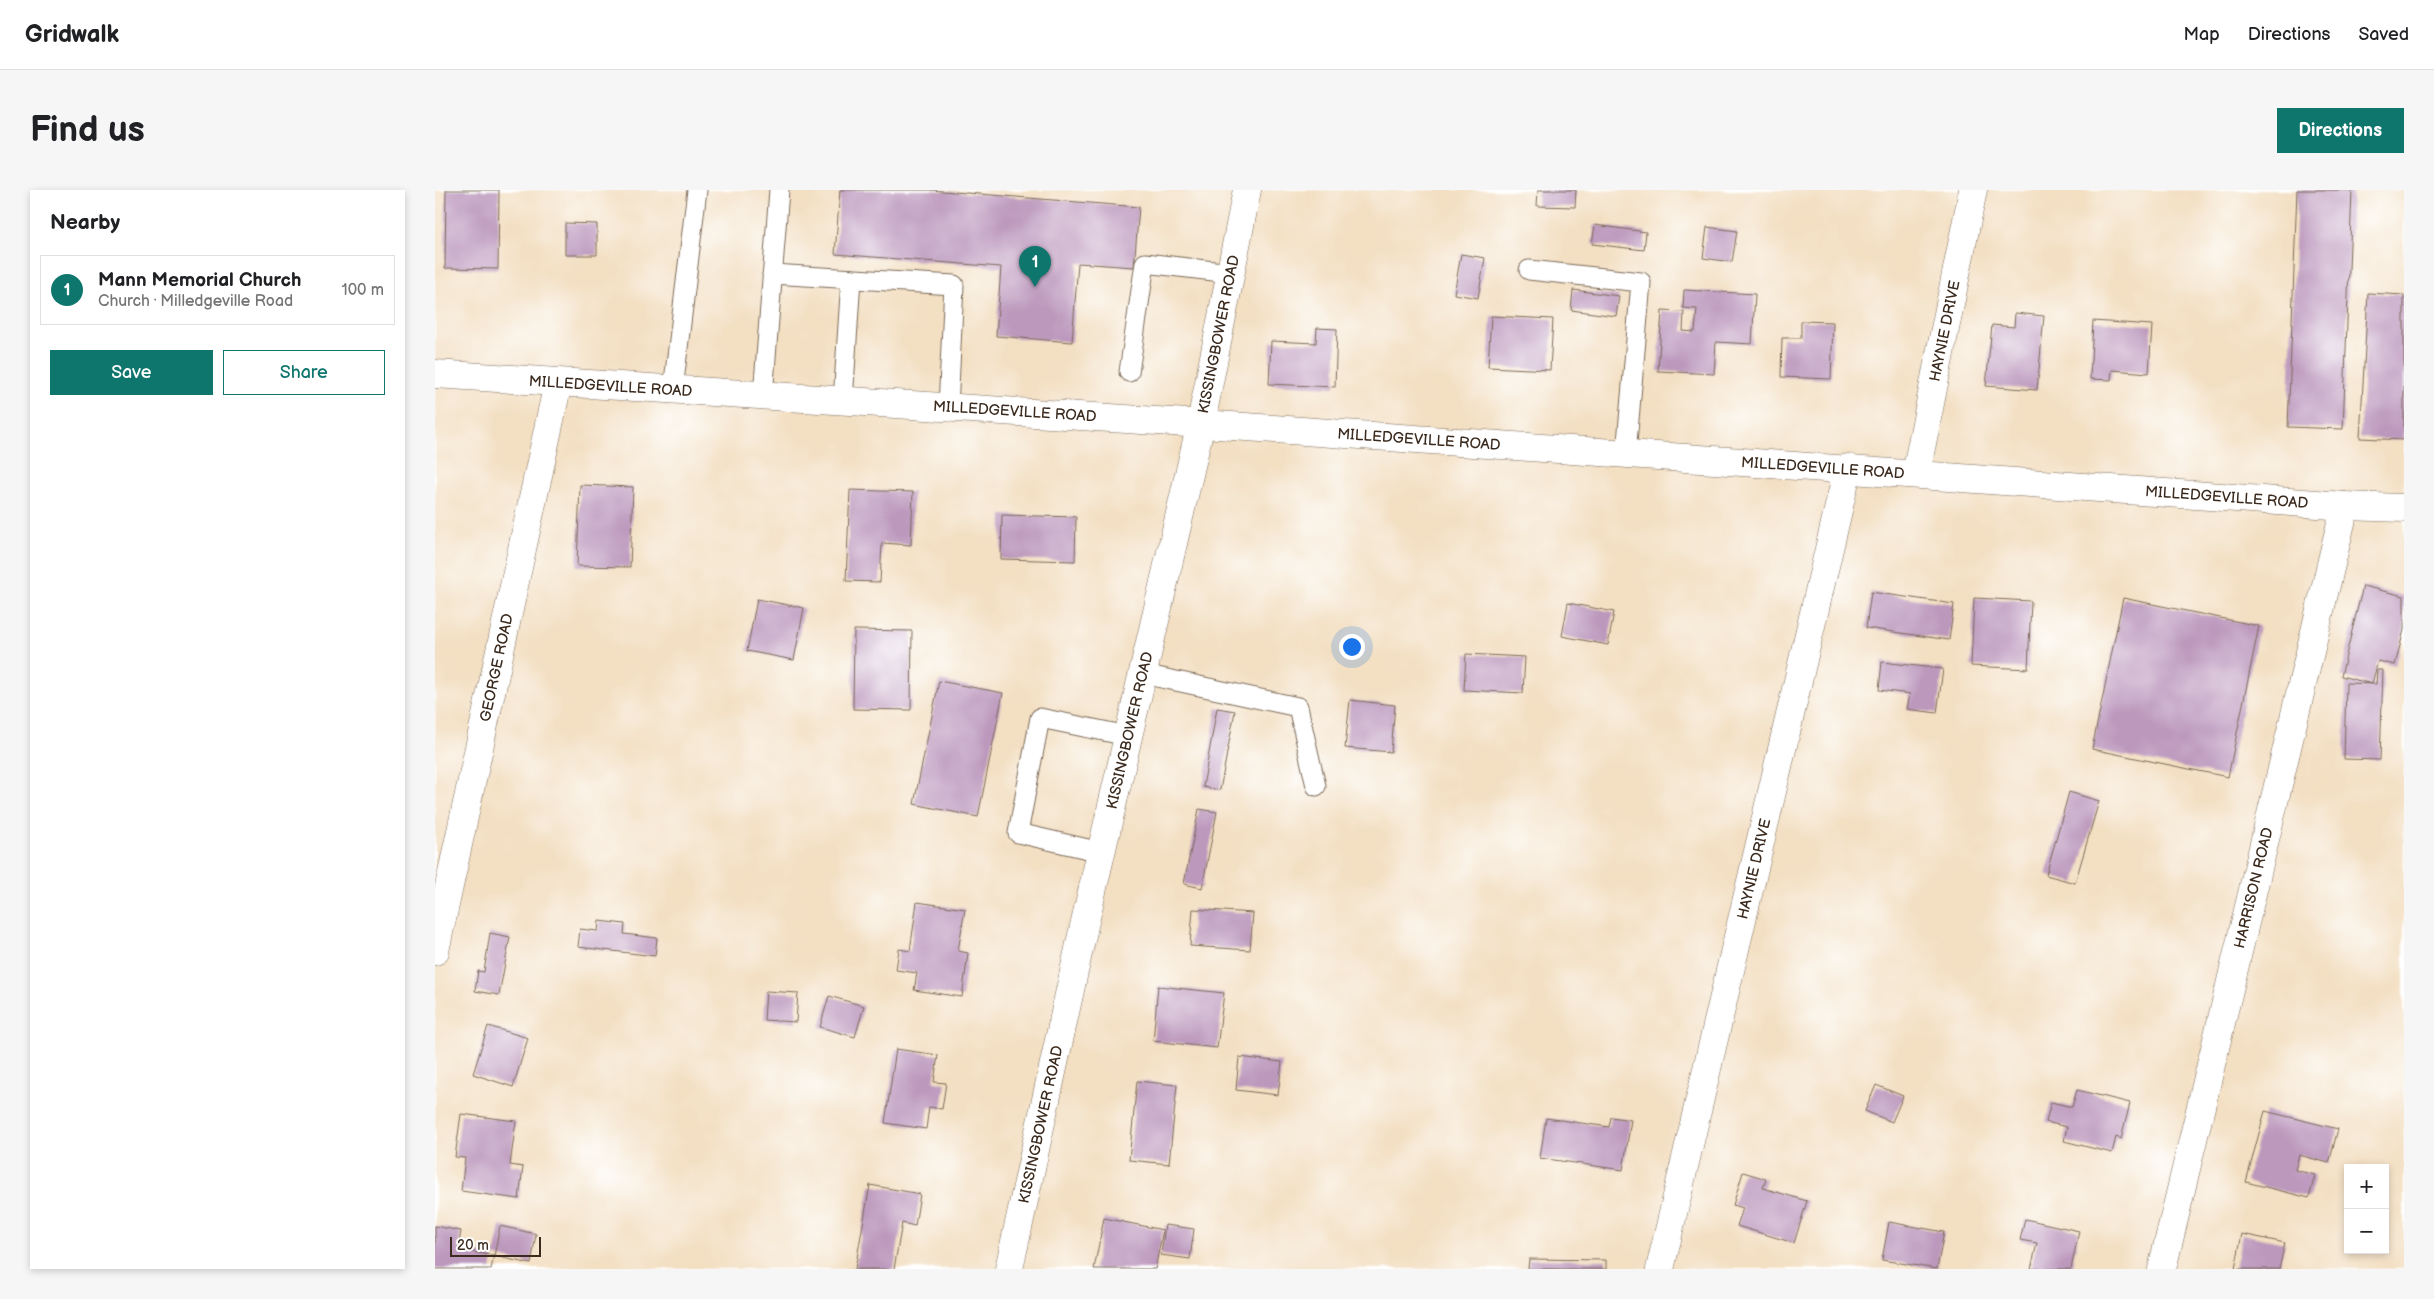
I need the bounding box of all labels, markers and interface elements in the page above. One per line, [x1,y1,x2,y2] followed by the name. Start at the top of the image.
[25,20,119,49] text: Gridwalk
[2184,24,2220,45] text: Map
[2248,24,2330,45] text: Directions
[2358,24,2409,45] text: Saved
[2277,108,2404,153] button: Directions
[30,109,145,152] text: Find us
[50,210,120,235] text: Nearby
[1019,246,1051,287] pin: 1
[1194,253,1243,415] street label: KISSINGBOWER ROAD
[98,269,301,292] text: Mann Memorial Church
[1925,278,1964,383] street label: HAYNIE DRIVE
[64,281,70,300] text: 1
[341,281,384,300] text: 100 m
[98,292,293,311] text: Church · Milledgeville Road
[50,350,213,395] button: Save
[223,350,385,395] button: Share
[528,371,693,401] street label: MILLEDGEVILLE ROAD
[933,396,1097,426] street label: MILLEDGEVILLE ROAD
[1337,424,1501,454] street label: MILLEDGEVILLE ROAD
[1741,452,1905,483] street label: MILLEDGEVILLE ROAD
[2144,482,2309,513] street label: MILLEDGEVILLE ROAD
[475,612,517,723] street label: GEORGE ROAD
[1339,634,1365,660] your location
[1102,650,1157,811] street label: KISSINGBOWER ROAD
[1733,817,1775,921] street label: HAYNIE DRIVE
[2230,825,2277,950] street label: HARRISON ROAD
[1014,1044,1067,1205] street label: KISSINGBOWER ROAD
[2344,1164,2389,1254] map controls
[2344,1164,2389,1209] button: +
[2344,1209,2389,1254] button: −
[450,1234,541,1257] scale bar
[457,1237,489,1254] text: 20 m

